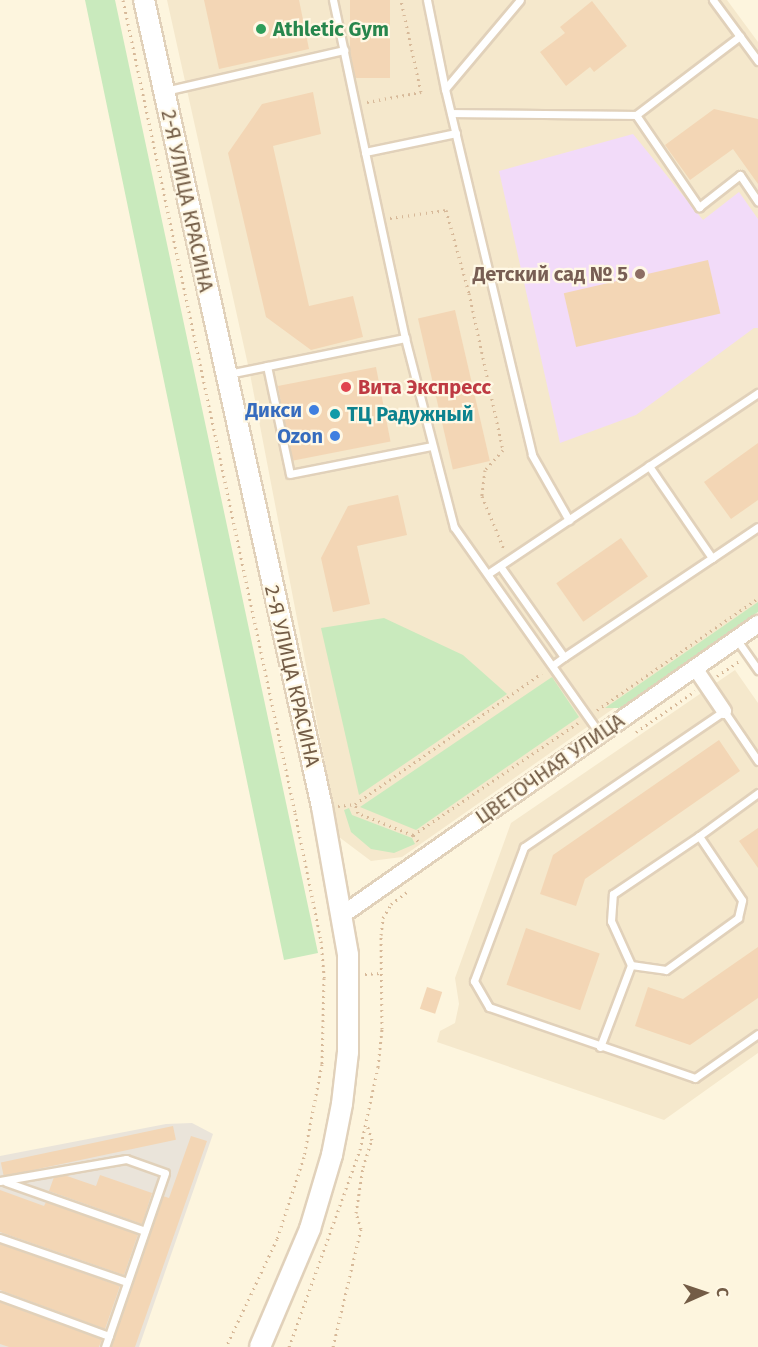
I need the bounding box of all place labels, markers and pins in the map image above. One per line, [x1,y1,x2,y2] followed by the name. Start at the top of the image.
[273,17,389,41] place label: Athletic Gym
[254,22,268,36] marker: Athletic Gym
[473,262,628,286] place label: Детский сад № 5
[633,267,647,281] marker: Детский сад № 5
[358,375,491,399] place label: Вита Экспресс
[339,380,353,394] marker: Вита Экспресс
[245,398,302,422] place label: Дикси
[347,402,474,426] place label: ТЦ Радужный
[307,403,321,417] marker: Дикси
[328,407,342,421] marker: ТЦ Радужный
[277,424,323,448] place label: Ozon
[328,429,342,443] marker: Ozon

